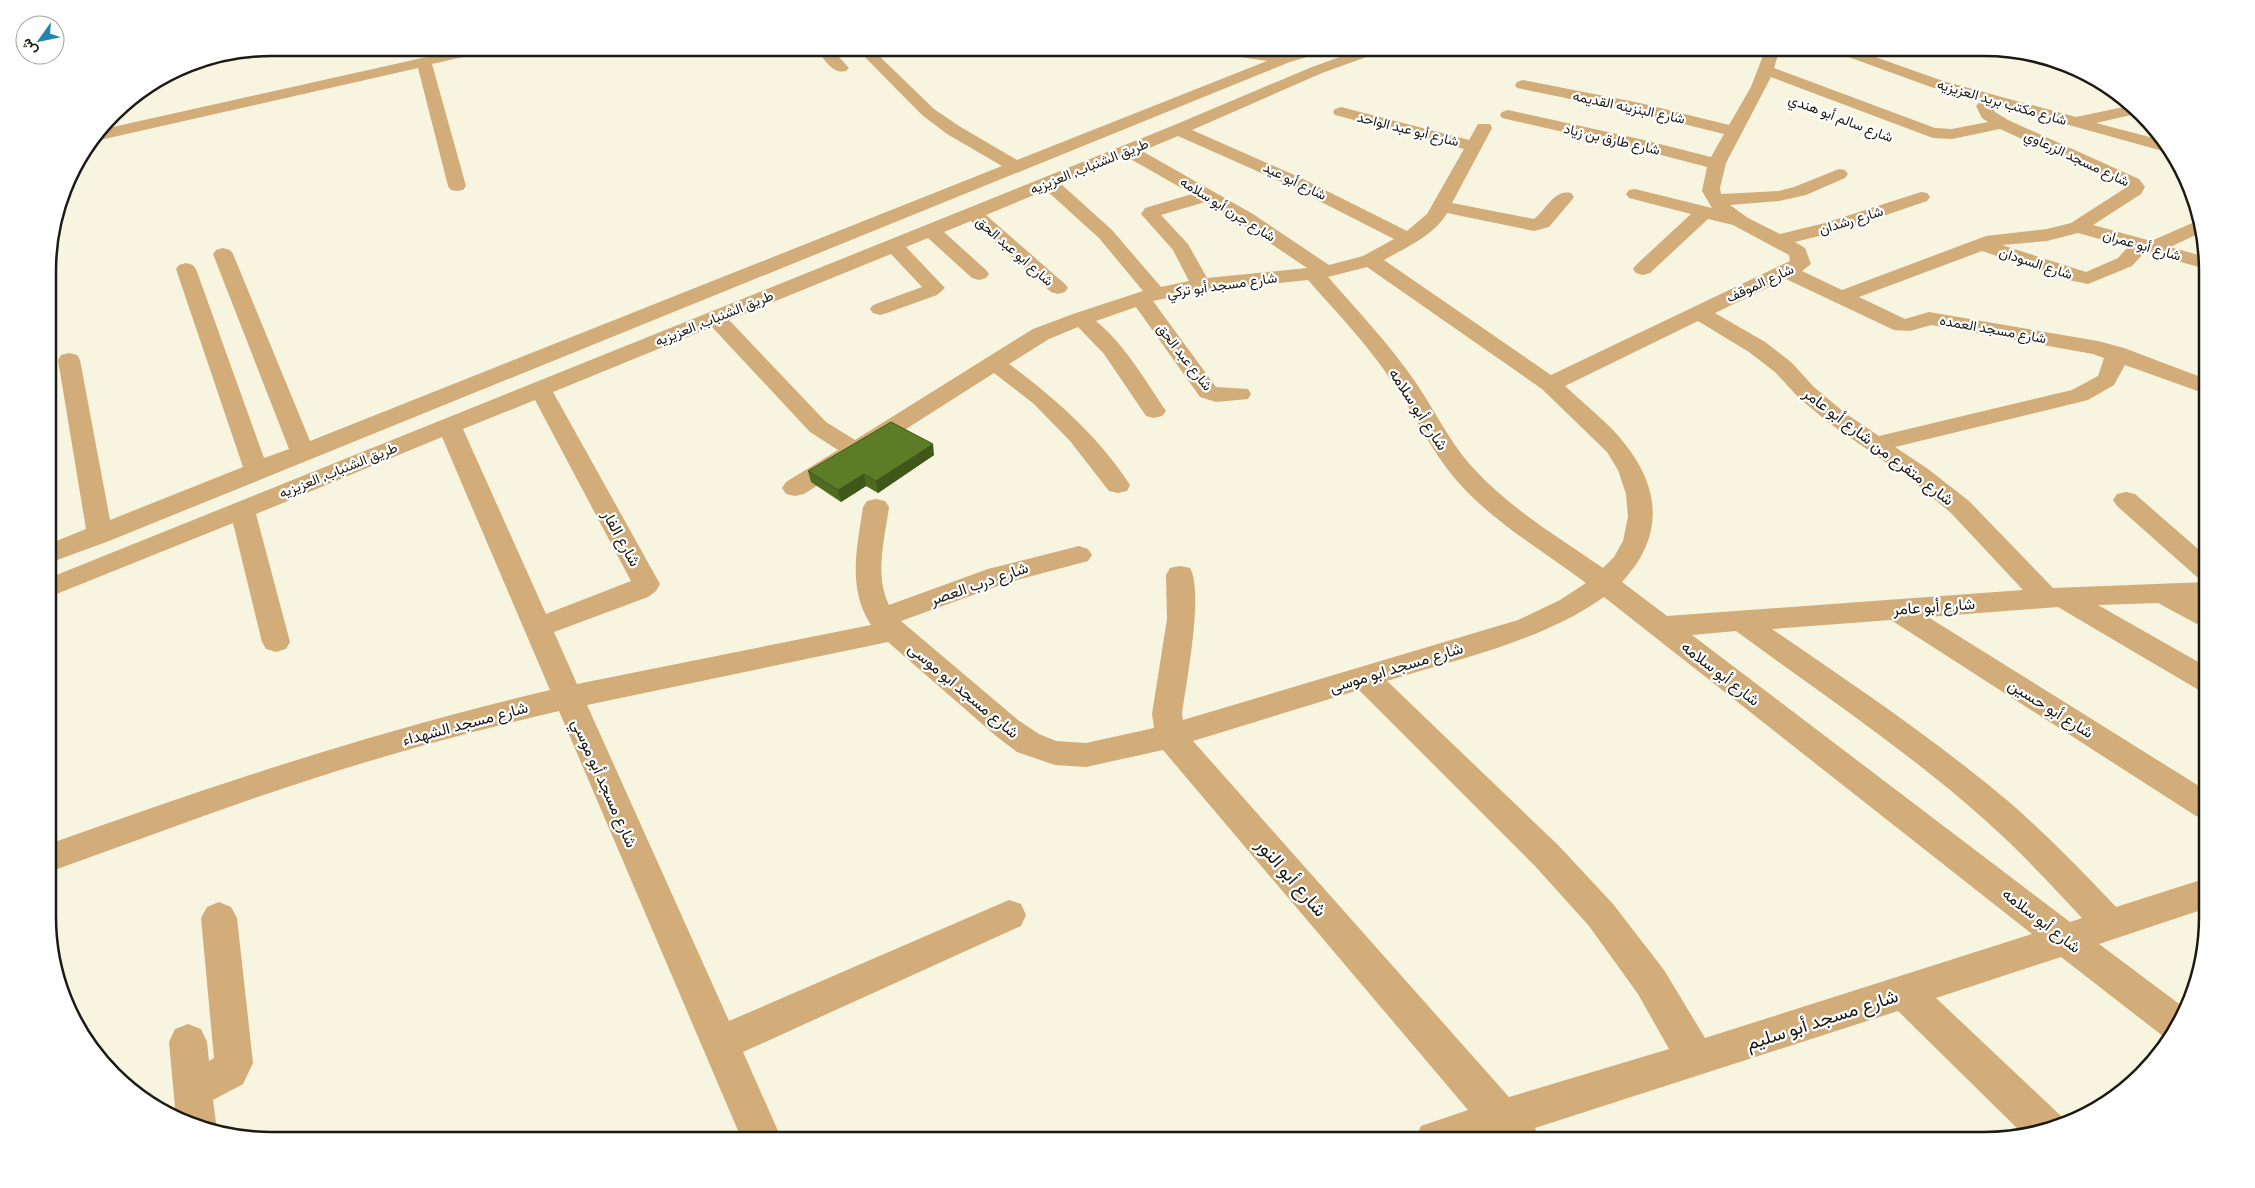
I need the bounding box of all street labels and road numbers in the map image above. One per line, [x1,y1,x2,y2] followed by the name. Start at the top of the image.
[1934,75,2069,131] street label: شارع مكتب بريد العزيزيه
[1571,86,1687,130] street label: شارع البنزينه القديمه
[1785,90,1896,149] street label: شارع سالم أبو هندي
[1355,108,1461,152] street label: شارع أبو عبد الواحد
[1562,119,1662,161] street label: شارع طارق بن زياد
[2020,126,2132,193] street label: شارع مسجد الزرعاوي
[1027,134,1151,198] street label: طريق الشنباب, العزيزيه
[1260,158,1329,206] street label: شارع أبو عيد
[1176,172,1279,247] street label: شارع جرن أبو سلامه
[1817,202,1886,240] street label: شارع رشدان
[971,212,1058,291] street label: شارع ابو عبد الحق
[2100,225,2183,267] street label: شارع أبو عمران
[1996,243,2075,285] street label: شارع السودان
[1723,260,1797,308] street label: شارع الموقف
[1166,268,1279,305] street label: شارع مسجد أبو تركي
[652,286,776,350] street label: طريق الشنباب, العزيزيه
[1938,311,2048,349] street label: شارع مسجد العمده
[1152,320,1217,395] street label: شارع عبد الحق
[1383,365,1452,455] street label: شارع أبو سلامه
[1798,383,1958,511] street label: شارع متفرع من شارع أبو عامر
[276,438,400,502] street label: طريق الشنباب, العزيزيه
[596,506,645,571] street label: شارع الفار
[927,558,1031,611] street label: شارع درب العصر
[1891,594,1976,621] street label: شارع أبو عامر
[1677,637,1764,711] street label: شارع أبو سلامه
[1327,638,1466,699] street label: شارع مسجد ابو موسى
[903,639,1023,744] street label: شارع مسجد ابو موسى
[2003,675,2097,744] street label: شارع أبو حسين
[400,698,531,751] street label: شارع مسجد الشهداء
[564,716,641,852] street label: شارع مسجد أبو موسي
[1250,833,1332,922] street label: شارع أبو النور
[1998,884,2085,958] street label: شارع أبو سلامه
[1743,984,1901,1056] street label: شارع مسجد أبو سليم

